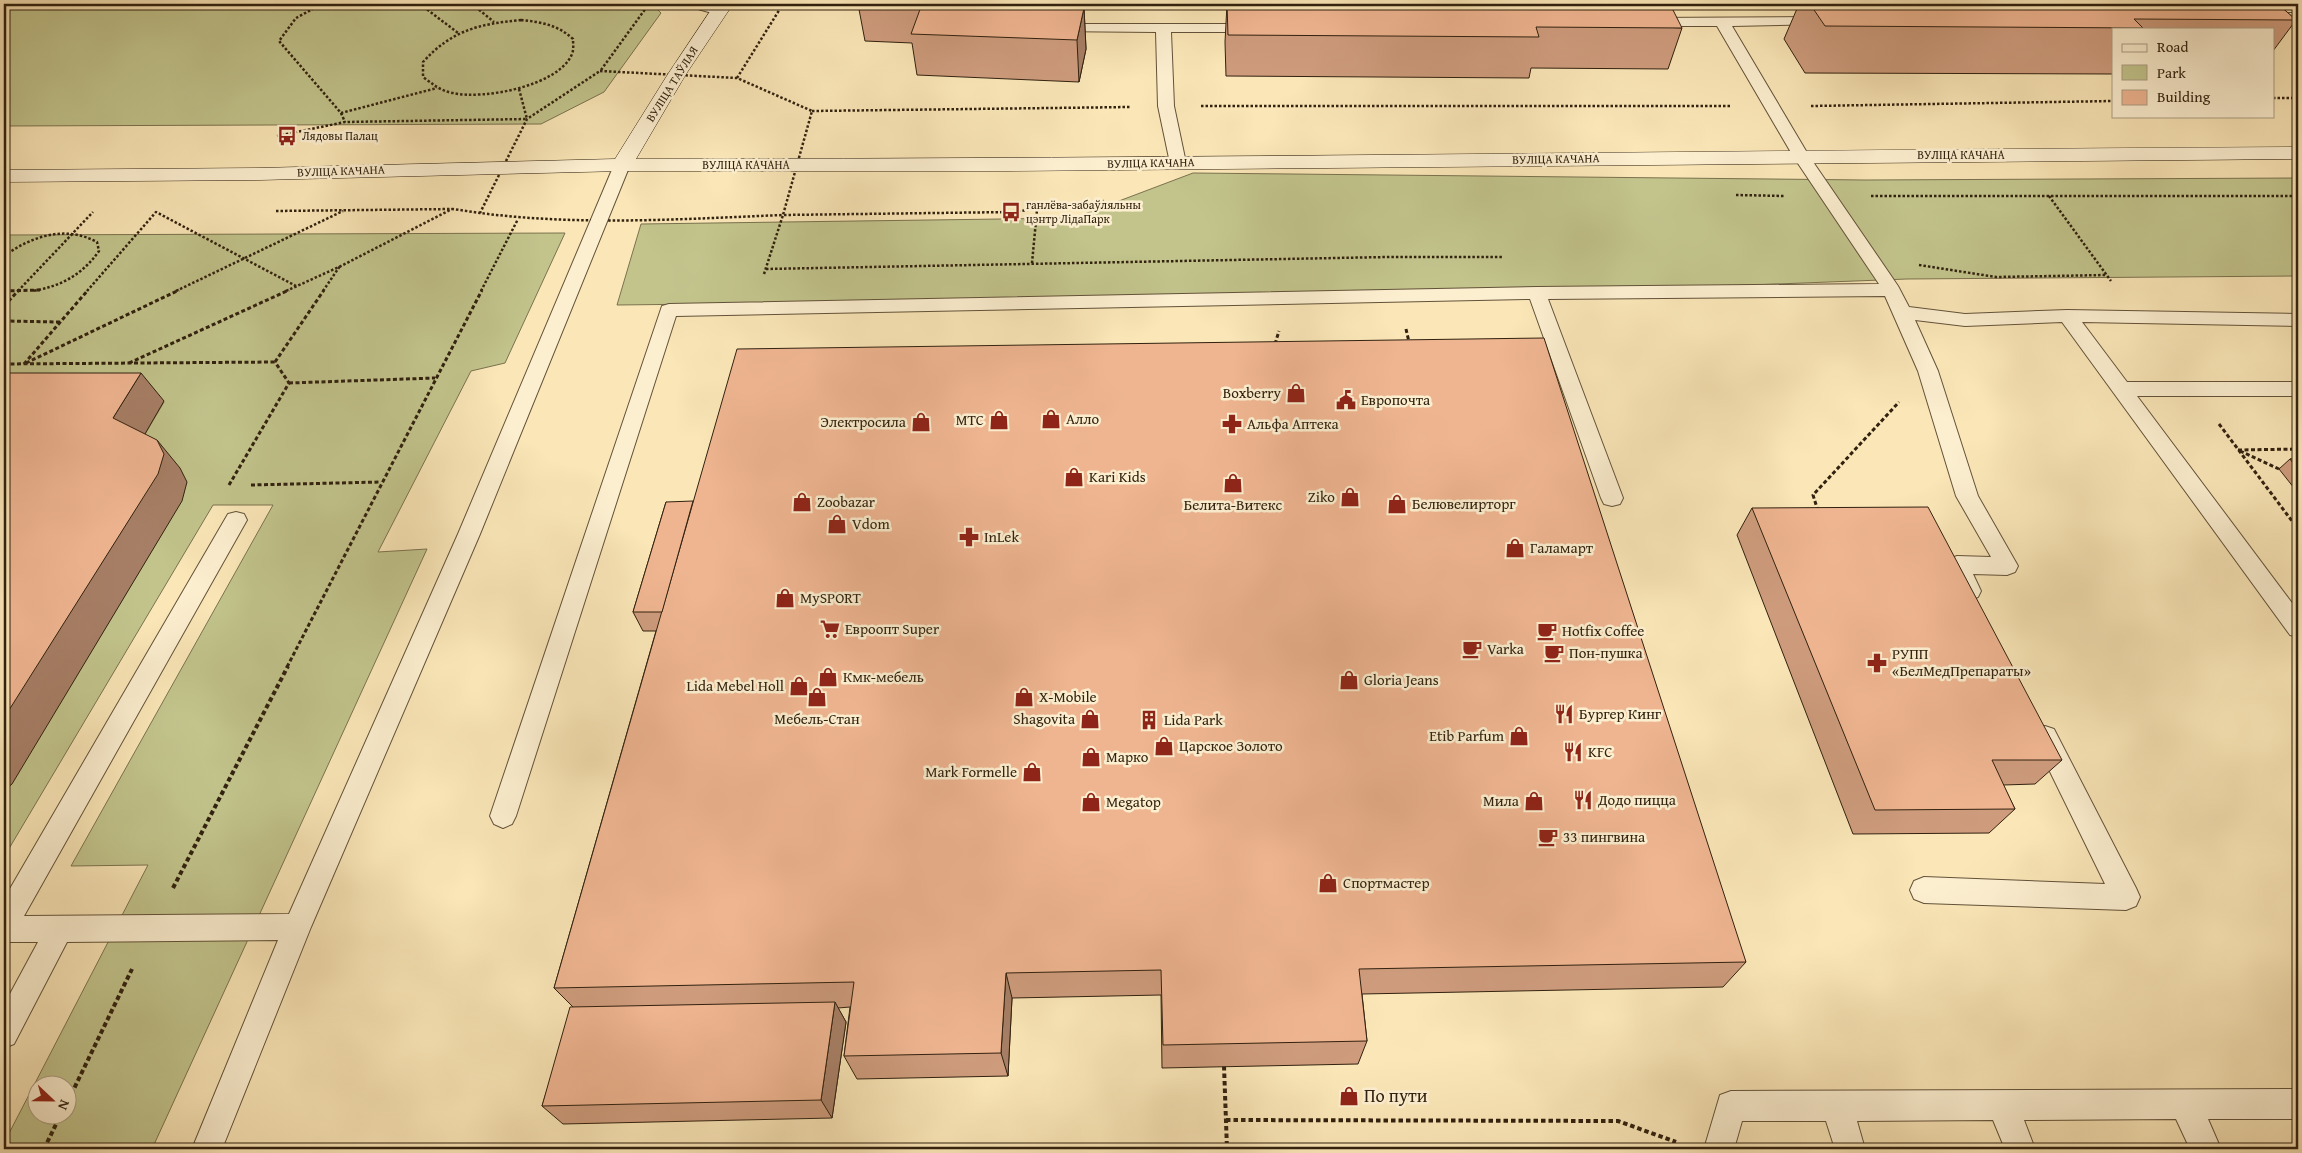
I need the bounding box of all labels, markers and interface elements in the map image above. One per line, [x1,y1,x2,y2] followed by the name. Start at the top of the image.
[2112,28,2274,118] legend
[2157,36,2188,57] text: Road
[641,43,702,125] street label: ВУЛІЦА ТАЎЛАЯ
[2157,62,2186,83] text: Park
[2157,86,2211,107] text: Building
[276,125,298,147] bus stop icon: Лядовы Палац
[302,127,378,144] place label: Лядовы Палац
[1917,146,2006,163] street label: ВУЛІЦА КАЧАНА
[1512,149,1601,168] street label: ВУЛІЦА КАЧАНА
[1107,153,1196,172] street label: ВУЛІЦА КАЧАНА
[702,156,791,173] street label: ВУЛІЦА КАЧАНА
[297,160,386,181] street label: ВУЛІЦА КАЧАНА
[1026,196,1141,227] place label: ганлёва-забаўляльны цэнтр ЛідаПарк
[1000,201,1022,223] bus stop icon: ганлёва-забаўляльны цэнтр ЛідаПарк
[1223,382,1282,403] place label: Boxberry
[1285,382,1307,404] shop icon: Boxberry
[1335,389,1357,411] public building icon: Европочта
[1361,389,1431,410] place label: Европочта
[1040,408,1062,430] shop icon: Алло
[1066,408,1100,429] place label: Алло
[956,409,984,430] place label: МТС
[988,409,1010,431] shop icon: МТС
[820,411,907,432] place label: Электросила
[910,411,932,433] shop icon: Электросила
[1221,413,1243,435] pharmacy icon: Альфа Аптека
[1247,413,1340,434] place label: Альфа Аптека
[1063,466,1085,488] shop icon: Kari Kids
[1089,466,1146,487] place label: Kari Kids
[1222,472,1244,494] shop icon: Белита-Витекс
[1308,486,1335,507] place label: Ziko
[1339,486,1361,508] shop icon: Ziko
[791,491,813,513] shop icon: Zoobazar
[817,491,875,512] place label: Zoobazar
[1386,493,1408,515] shop icon: Белювелирторг
[1412,493,1516,514] place label: Белювелирторг
[1184,494,1283,515] place label: Белита-Витекс
[826,513,848,535] shop icon: Vdom
[852,513,890,534] place label: Vdom
[958,526,980,548] pharmacy icon: InLek
[984,526,1019,547] place label: InLek
[1504,537,1526,559] shop icon: Галамарт
[1530,537,1594,558] place label: Галамарт
[774,587,796,609] shop icon: MySPORT
[800,587,862,608] place label: MySPORT
[819,618,841,640] supermarket icon: Евроопт Super
[845,618,939,639] place label: Евроопт Super
[1536,620,1558,642] cafe icon: Hotfix Coffee
[1562,620,1644,641] place label: Hotfix Coffee
[1461,638,1483,660] cafe icon: Varka
[1487,638,1524,659] place label: Varka
[1543,642,1565,664] cafe icon: Пон-пушка
[1569,642,1643,663] place label: Пон-пушка
[1892,643,2031,681] place label: РУПП «БелМедПрепараты»
[1866,652,1888,674] pharmacy icon: РУПП «БелМедПрепараты»
[817,666,839,688] shop icon: Кмк-мебель
[843,666,924,687] place label: Кмк-мебель
[1338,669,1360,691] shop icon: Gloria Jeans
[1364,669,1439,690] place label: Gloria Jeans
[686,675,784,696] place label: Lida Mebel Holl
[788,675,810,697] shop icon: Lida Mebel Holl
[806,686,828,708] shop icon: Мебель-Стан
[1013,686,1035,708] shop icon: X-Mobile
[1039,686,1097,707] place label: X-Mobile
[1553,703,1575,725] restaurant icon: Бургер Кинг
[1579,703,1662,724] place label: Бургер Кинг
[774,708,860,729] place label: Мебель-Стан
[1013,708,1075,729] place label: Shagovita
[1079,708,1101,730] shop icon: Shagovita
[1138,709,1160,731] building icon: Lida Park
[1164,709,1223,730] place label: Lida Park
[1429,725,1505,746] place label: Etib Parfum
[1508,725,1530,747] shop icon: Etib Parfum
[1153,735,1175,757] shop icon: Царское Золото
[1179,735,1283,756] place label: Царское Золото
[1562,741,1584,763] restaurant icon: KFC
[1588,741,1612,762] place label: KFC
[1080,746,1102,768] shop icon: Марко
[1106,746,1149,767] place label: Марко
[925,761,1017,782] place label: Mark Formelle
[1021,761,1043,783] shop icon: Mark Formelle
[1572,789,1594,811] restaurant icon: Додо пицца
[1597,789,1677,810] place label: Додо пицца
[1483,790,1520,811] place label: Мила
[1523,790,1545,812] shop icon: Мила
[1080,791,1102,813] shop icon: Megatop
[1106,791,1161,812] place label: Megatop
[1537,826,1559,848] cafe icon: 33 пингвина
[1563,826,1646,847] place label: 33 пингвина
[1317,872,1339,894] shop icon: Спортмастер
[1343,872,1429,893] place label: Спортмастер
[28,1076,78,1126] north arrow
[1364,1082,1428,1109] place label: По пути
[1338,1085,1360,1107] shop icon: По пути
[53,1097,75,1114] text: N

